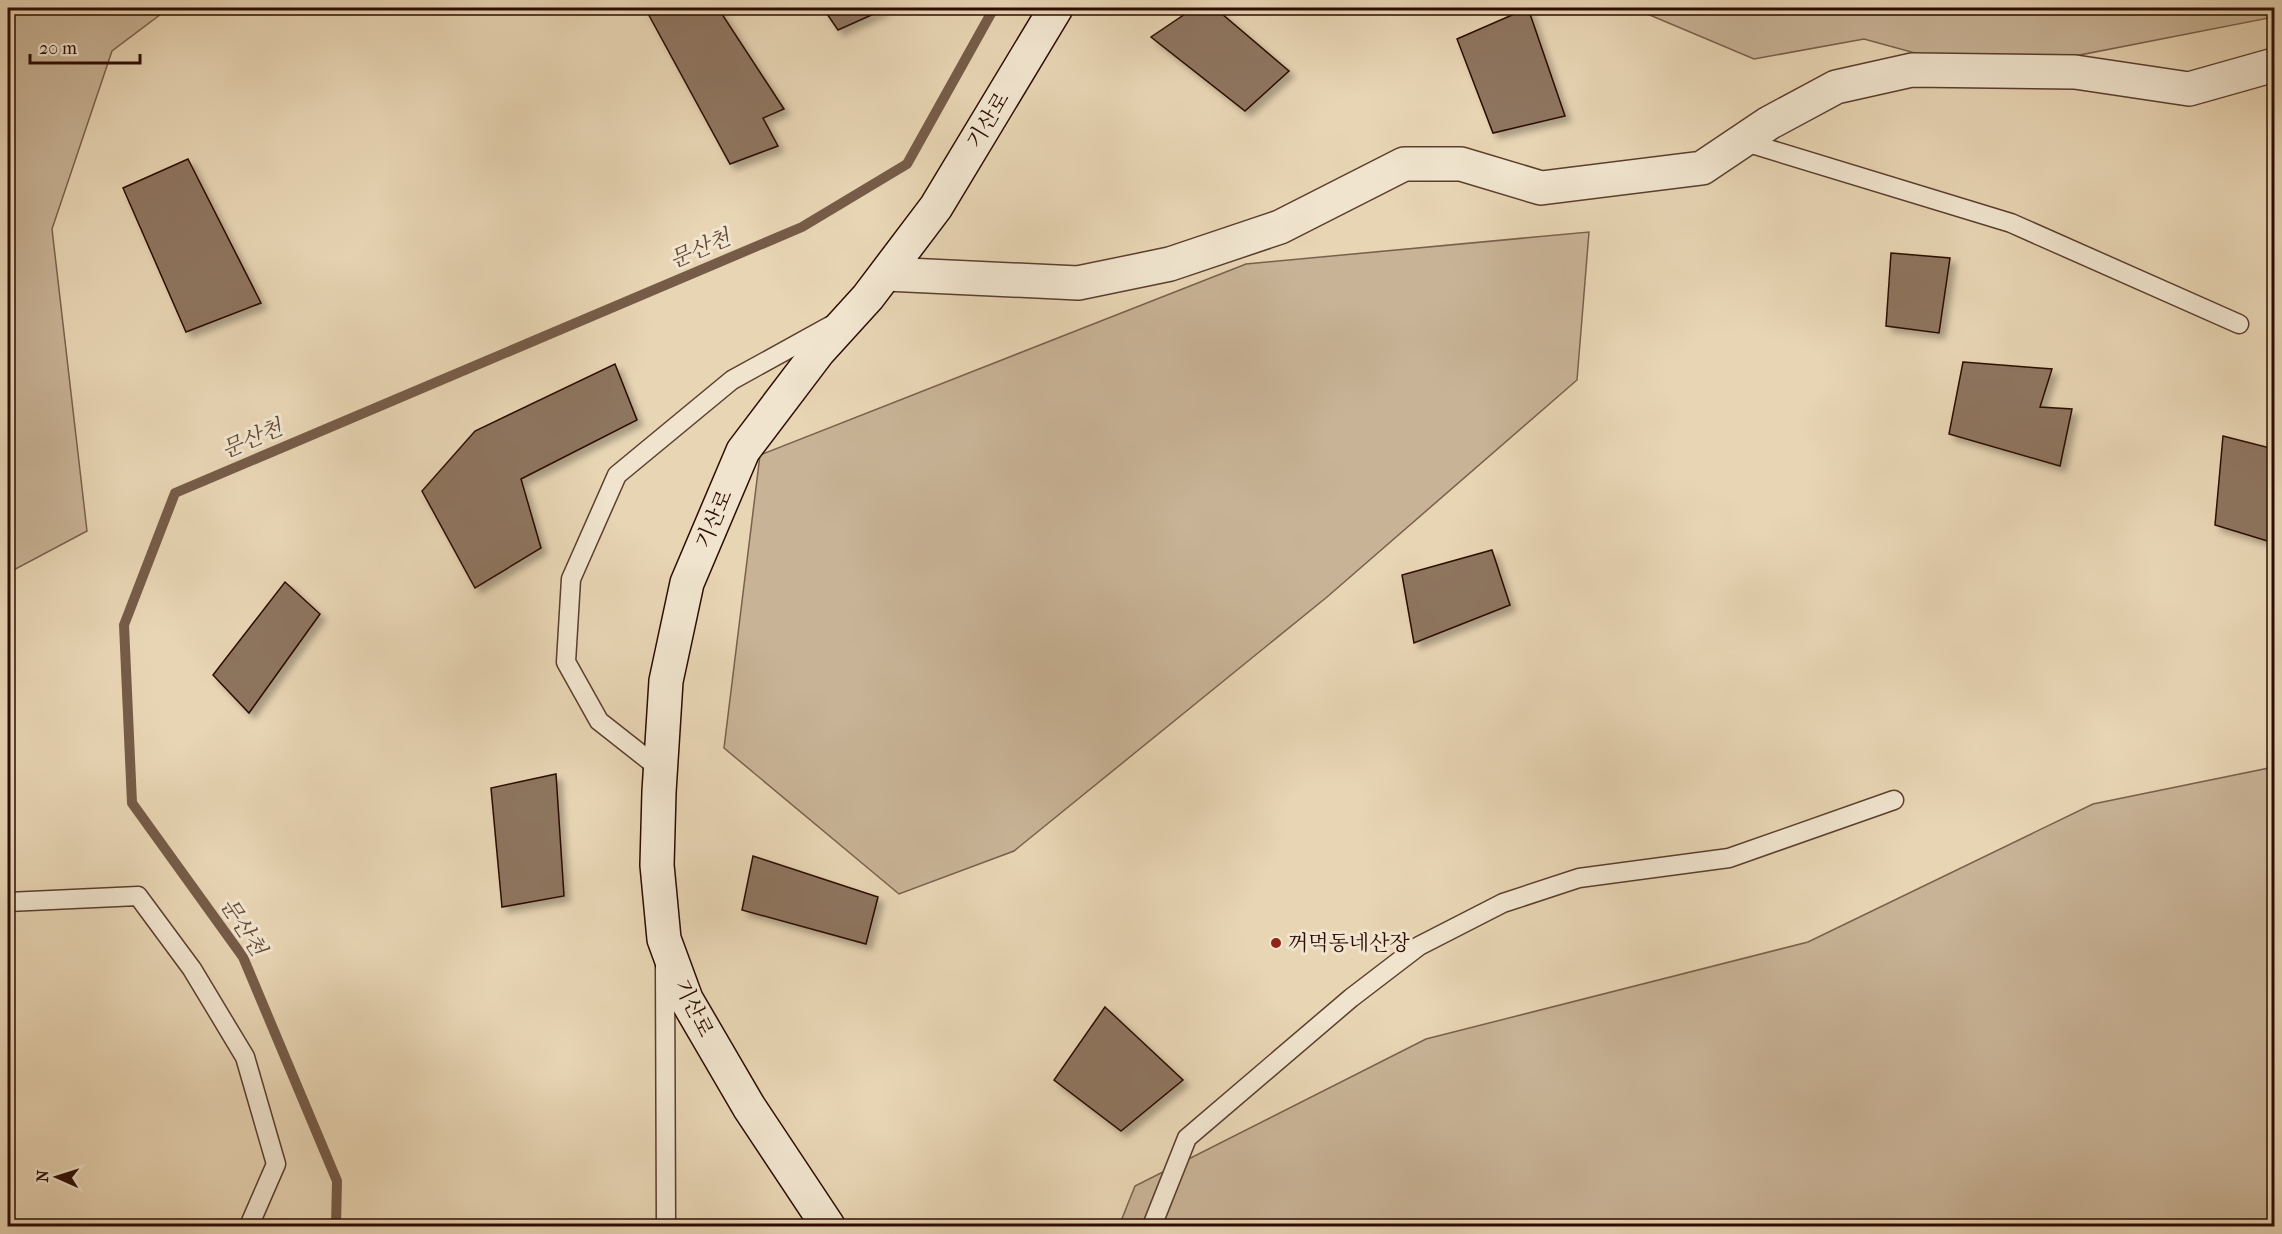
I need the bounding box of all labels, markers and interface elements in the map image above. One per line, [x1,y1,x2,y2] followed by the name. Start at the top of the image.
[30,27,140,65] scale bar
[39,38,77,59] text: 20 m
[962,88,1014,152] street label: 기산로
[666,224,736,273] water label: 문산천
[218,414,288,463] water label: 문산천
[691,486,737,552] street label: 기산로
[215,893,272,962] water label: 문산천
[1288,931,1410,955] place label: 꺼먹동네산장
[1269,936,1283,950] marker: 꺼먹동네산장
[670,975,718,1041] street label: 기산로
[27,1147,87,1207] north arrow
[33,1169,52,1183] text: N

